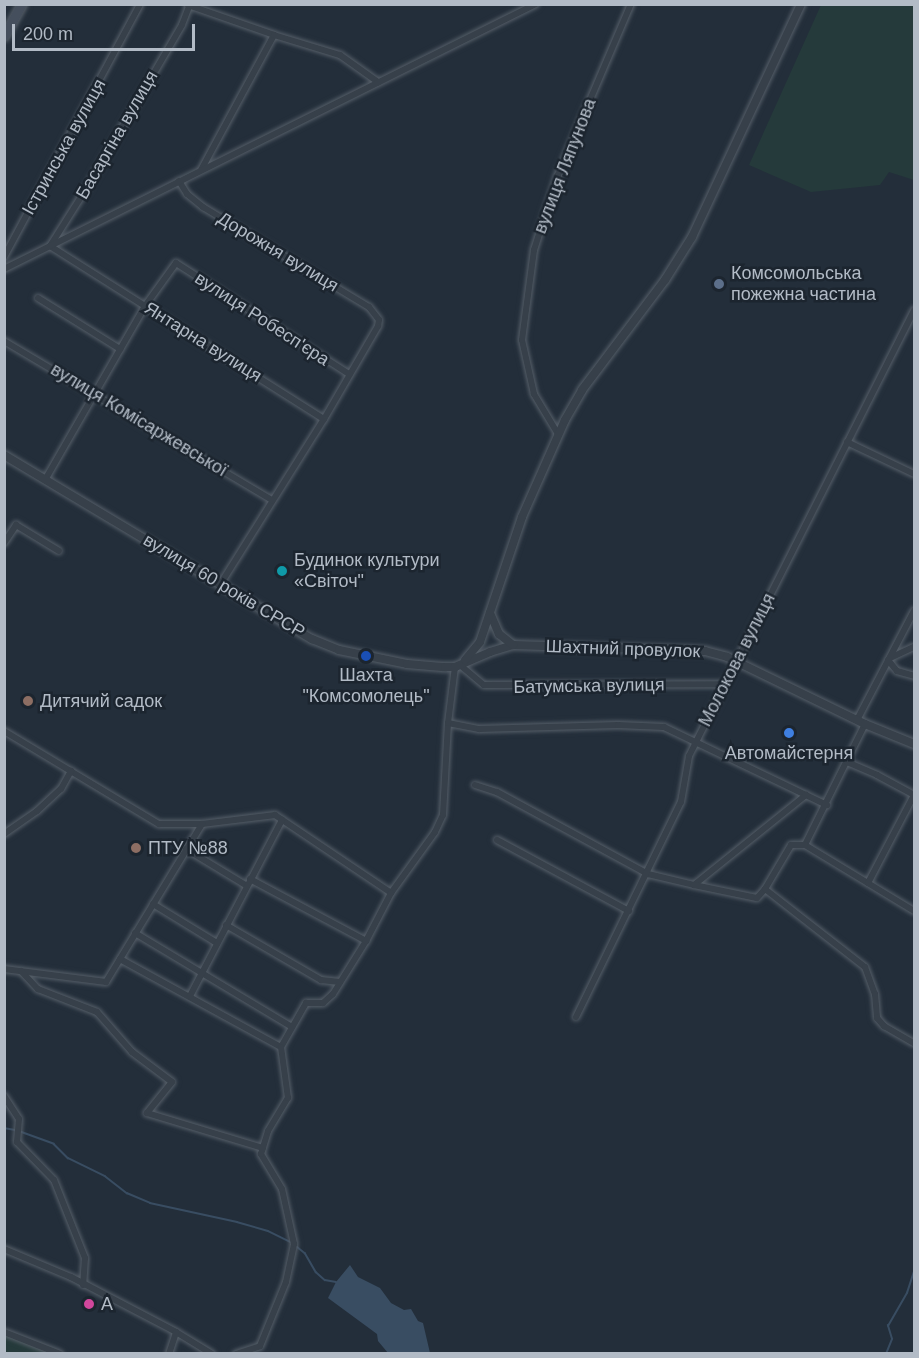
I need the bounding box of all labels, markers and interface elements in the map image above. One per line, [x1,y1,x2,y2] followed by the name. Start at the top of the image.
[15,12,198,50] scale bar
[23,24,73,44] text: 200 m
[71,67,163,203] street label: Басаргіна вулиця
[18,75,110,219] street label: Істринська вулиця
[529,95,601,237] street label: вулиця Ляпунова
[214,207,342,297] street label: Дорожня вулиця
[731,263,876,306] place label: Комсомольська пожежна частина
[191,267,333,371] street label: вулиця Робесп'єра
[712,277,726,291] marker: Комсомольська пожежна частина
[140,297,266,387] street label: Янтарна вулиця
[47,359,231,481] street label: вулиця Комісаржевської
[139,529,309,643] street label: вулиця 60 років СРСР
[294,550,440,592] place label: Будинок культури «Світоч"
[275,564,289,578] marker: Будинок культури «Світоч"
[694,590,780,730] street label: Молокова вулиця
[545,636,701,662] street label: Шахтний провулок
[359,649,373,663] marker: Шахта "Комсомолець"
[302,665,430,708] place label: Шахта "Комсомолець"
[513,674,665,698] street label: Батумська вулиця
[40,690,162,712] place label: Дитячий садок
[21,694,35,708] marker: Дитячий садок
[782,726,796,740] marker: Автомайстерня
[725,742,853,764] place label: Автомайстерня
[148,837,228,859] place label: ПТУ №88
[129,841,143,855] marker: ПТУ №88
[101,1293,113,1315] place label: А
[82,1297,96,1311] marker: А

